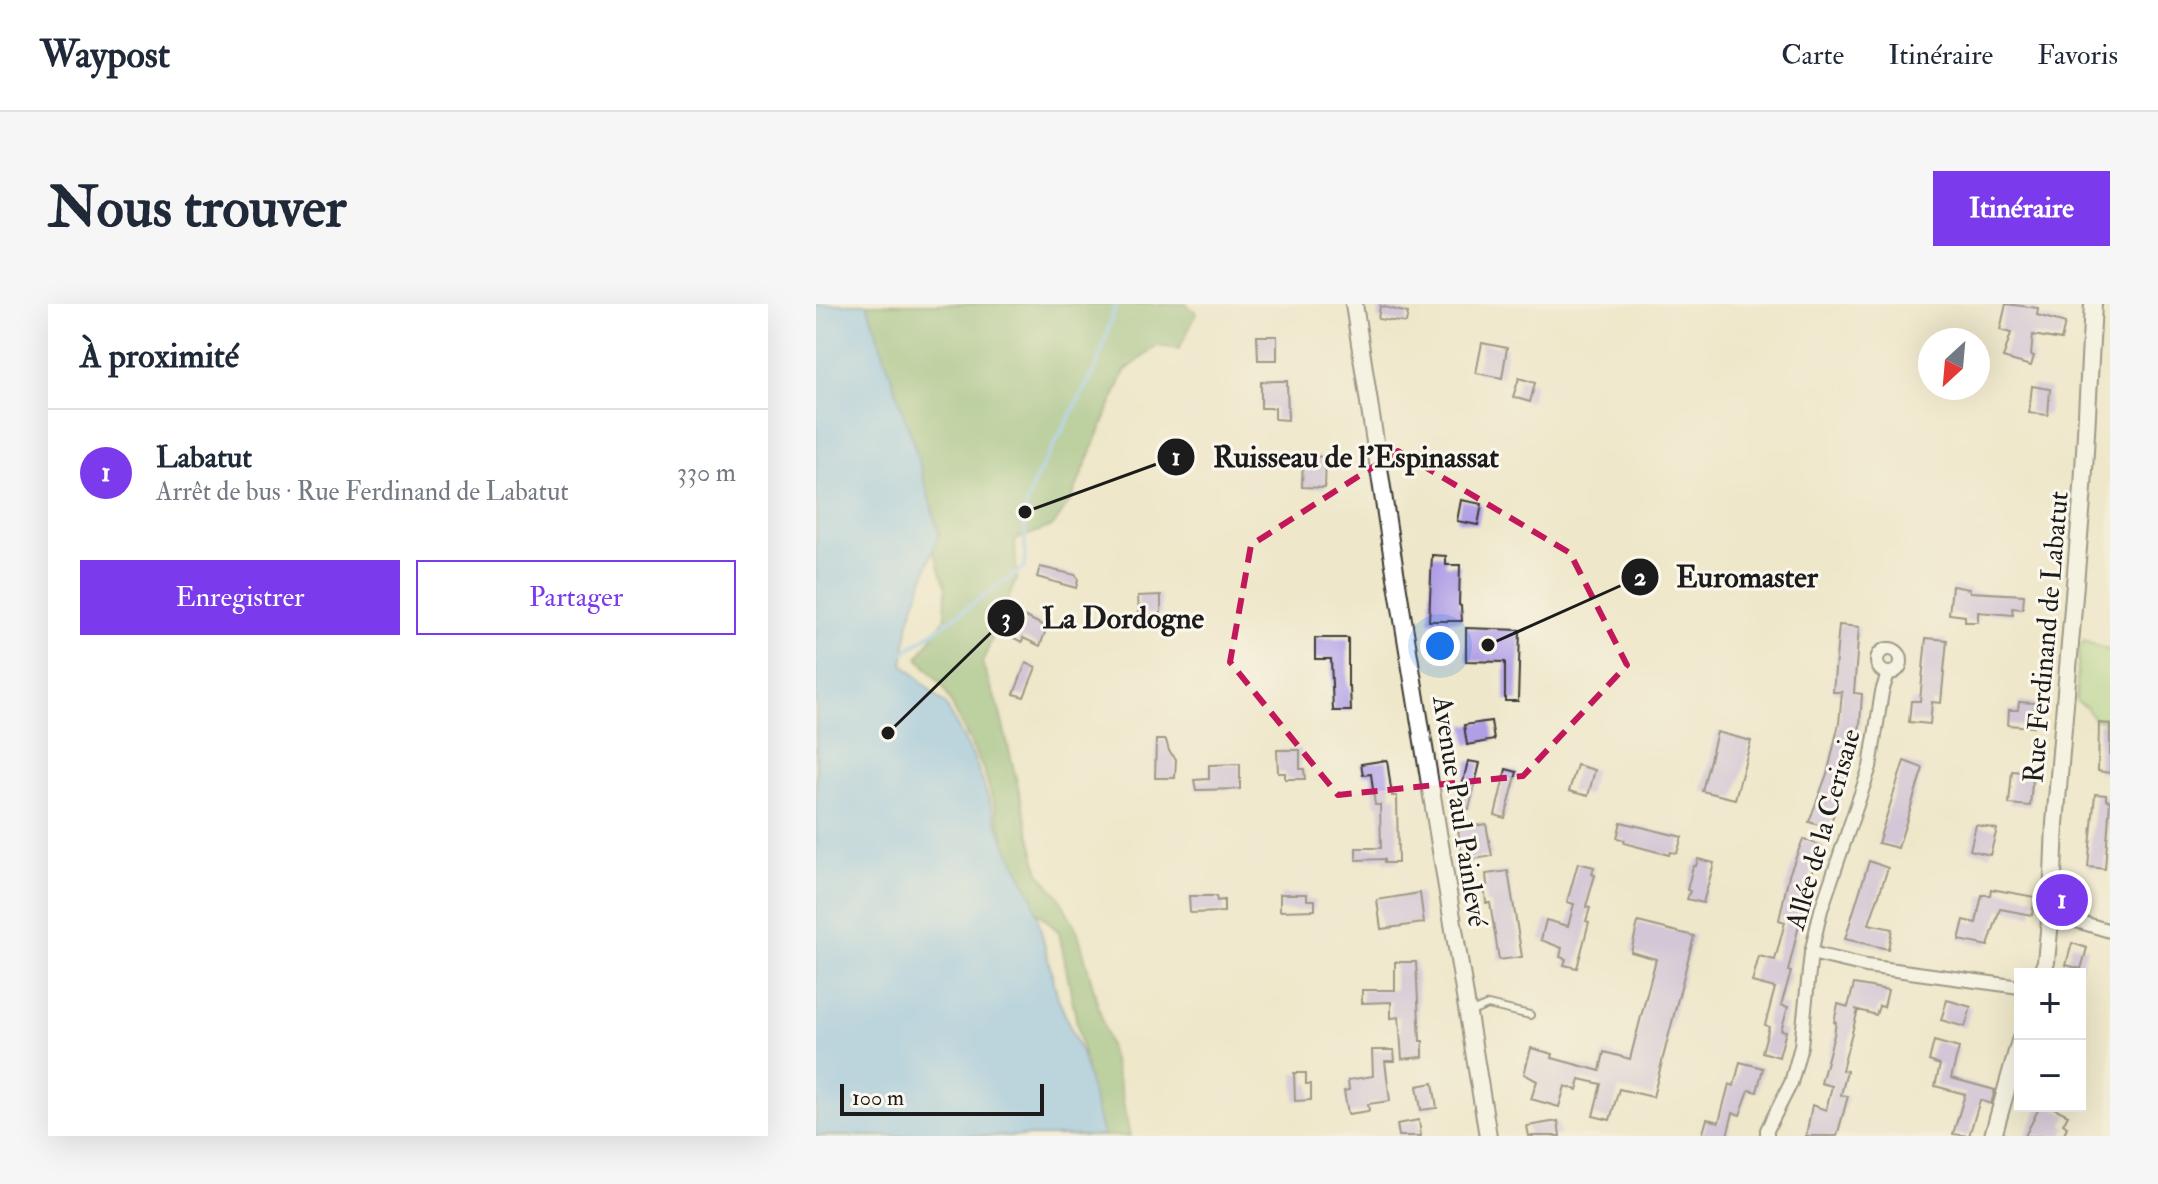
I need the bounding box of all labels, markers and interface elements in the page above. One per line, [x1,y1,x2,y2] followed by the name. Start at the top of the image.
[40,31,170,79] text: Waypost
[1781,38,1844,73] text: Carte
[1888,38,1993,73] text: Itinéraire
[2037,38,2118,73] text: Favoris
[1933,171,2110,246] button: Itinéraire
[48,173,346,244] text: Nous trouver
[1918,328,1990,400] north arrow
[80,335,239,378] text: À proximité
[1156,430,1515,484] callout: Ruisseau de l'Espinassat
[156,439,252,476] text: Labatut
[1213,439,1499,476] text: Ruisseau de l'Espinassat
[1172,442,1180,473] text: 1
[101,457,111,489] text: 1
[677,457,736,489] text: 330 m
[156,476,569,508] text: Arrêt de bus · Rue Ferdinand de Labatut
[2016,490,2077,785] street label: Rue Ferdinand de Labatut
[1620,550,1834,604] callout: Euromaster
[1676,559,1819,596] text: Euromaster
[80,560,400,635] button: Enregistrer
[416,560,736,635] button: Partager
[1634,562,1646,593] text: 2
[986,591,1220,645] callout: La Dordogne
[1042,600,1205,637] text: La Dordogne
[1001,603,1011,634] text: 3
[1420,626,1460,666] your location
[1424,692,1495,929] street label: Avenue Paul Painlevé
[1778,725,1869,935] street label: Allée de la Cerisaie
[2036,870,2088,930] pin: 1
[2014,968,2086,1112] map controls
[2014,968,2086,1040] button: +
[2014,1040,2086,1112] button: −
[840,1080,1044,1116] scale bar
[852,1084,904,1112] text: 100 m

